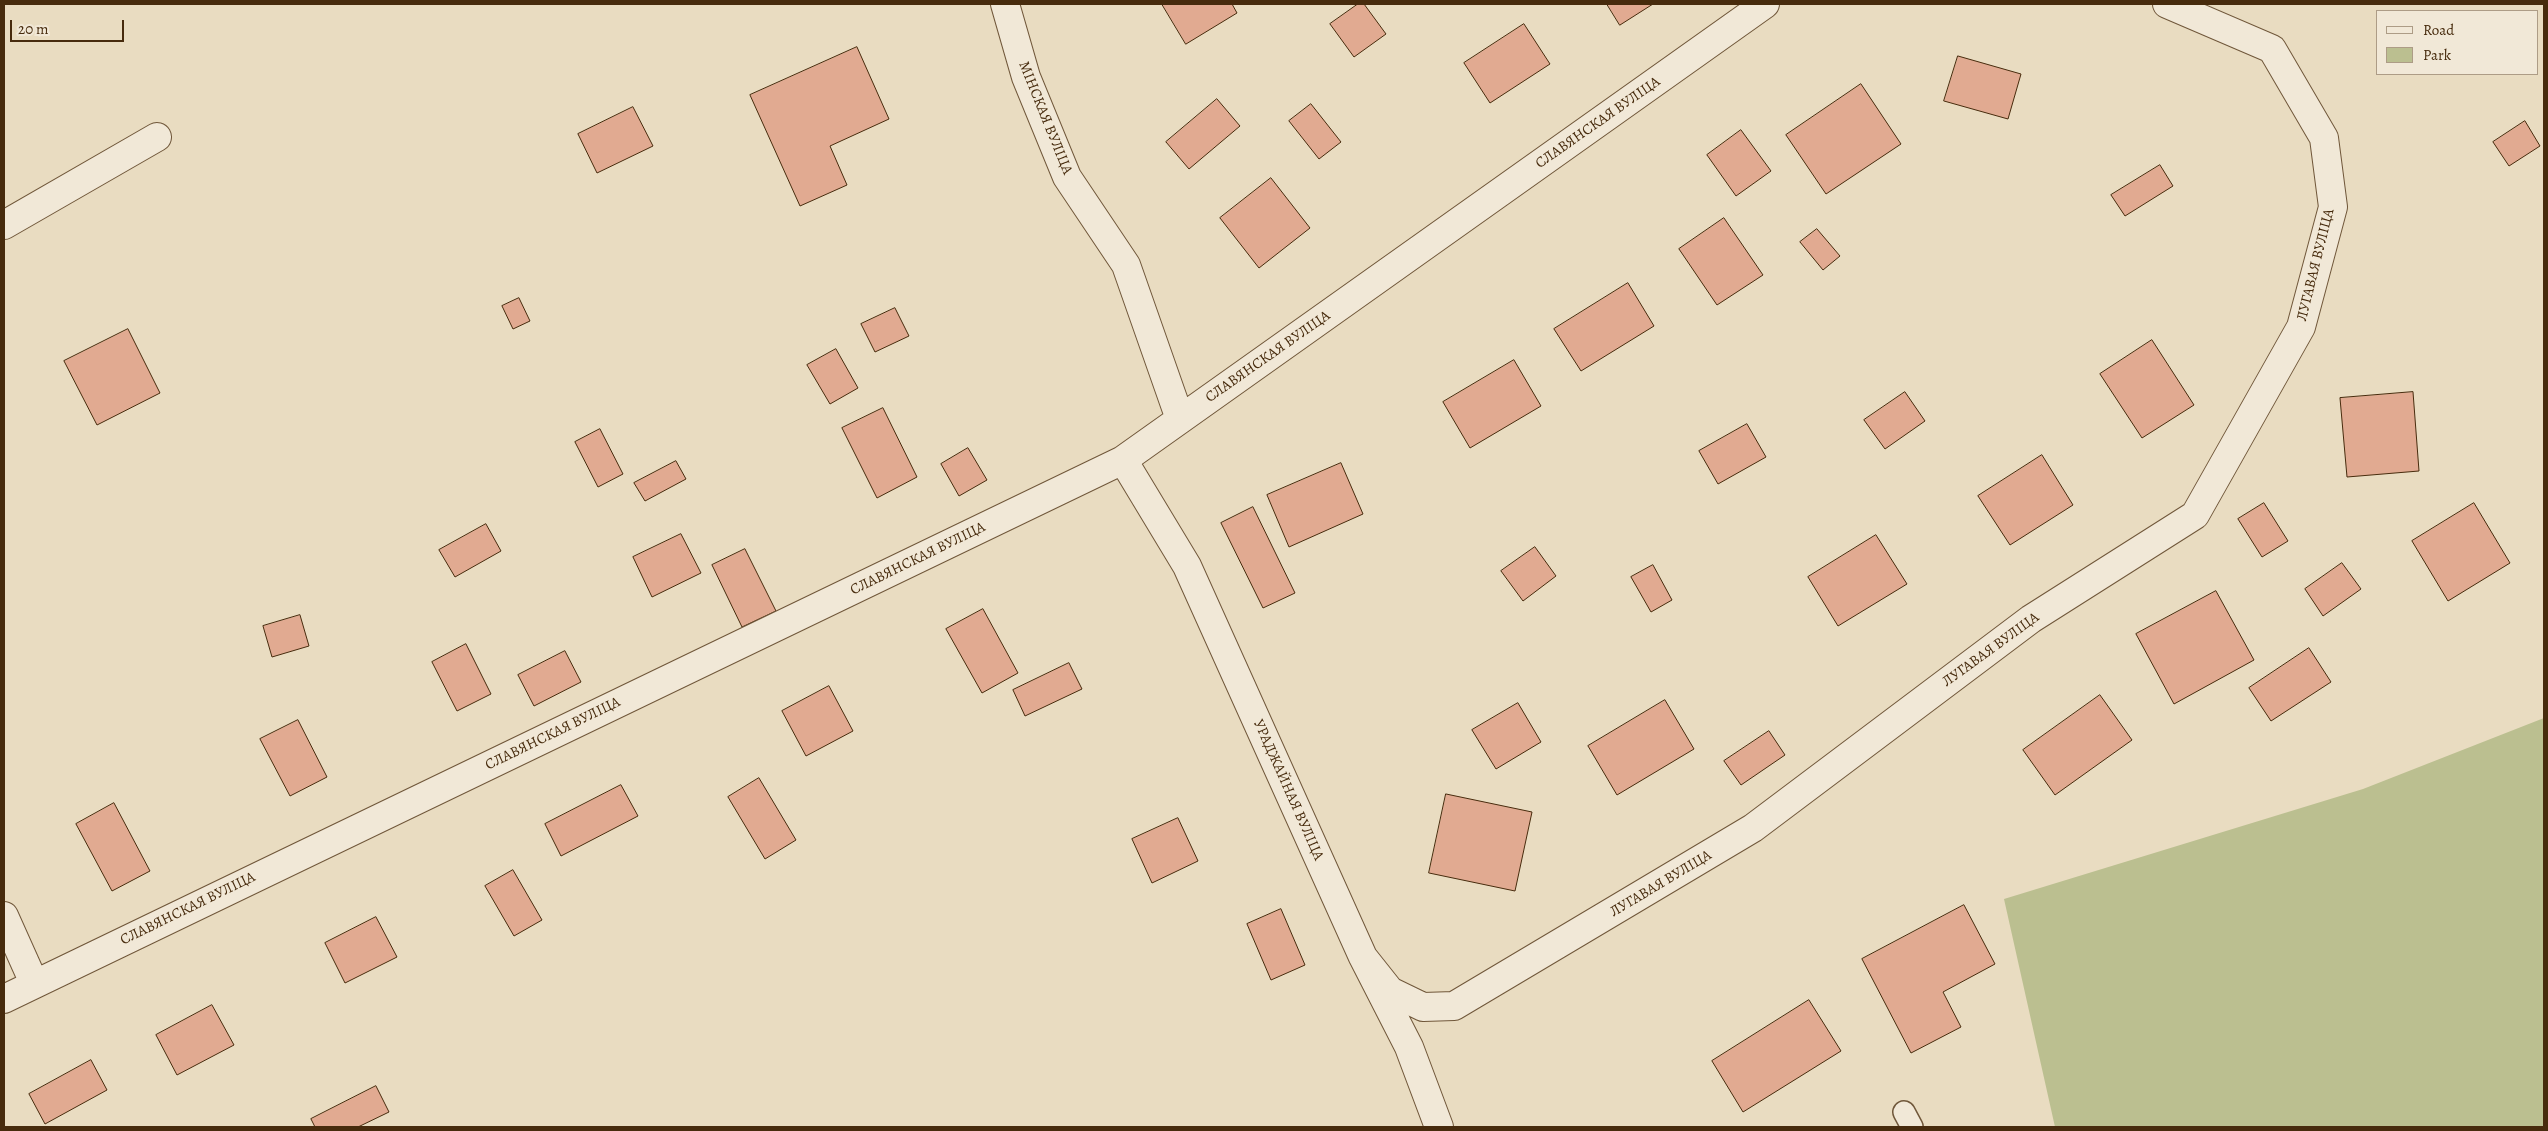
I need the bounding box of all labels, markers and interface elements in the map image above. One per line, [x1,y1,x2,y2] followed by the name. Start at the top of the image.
[12,10,126,42] scale bar
[2376,10,2538,75] legend
[18,19,49,39] text: 20 m
[2423,20,2454,40] text: Road
[2423,45,2451,65] text: Park
[1014,59,1076,177] street label: МІНСКАЯ ВУЛІЦА
[1532,73,1664,173] street label: СЛАВЯНСКАЯ ВУЛІЦА
[2293,207,2339,323] street label: ЛУГАВАЯ ВУЛІЦА
[1202,307,1334,407] street label: СЛАВЯНСКАЯ ВУЛІЦА
[847,518,989,600] street label: СЛАВЯНСКАЯ ВУЛІЦА
[1939,609,2043,691] street label: ЛУГАВАЯ ВУЛІЦА
[482,693,624,775] street label: СЛАВЯНСКАЯ ВУЛІЦА
[1249,717,1327,863] street label: УРАДЖАЙНАЯ ВУЛІЦА
[1607,847,1715,921] street label: ЛУГАВАЯ ВУЛІЦА
[117,868,259,950] street label: СЛАВЯНСКАЯ ВУЛІЦА

